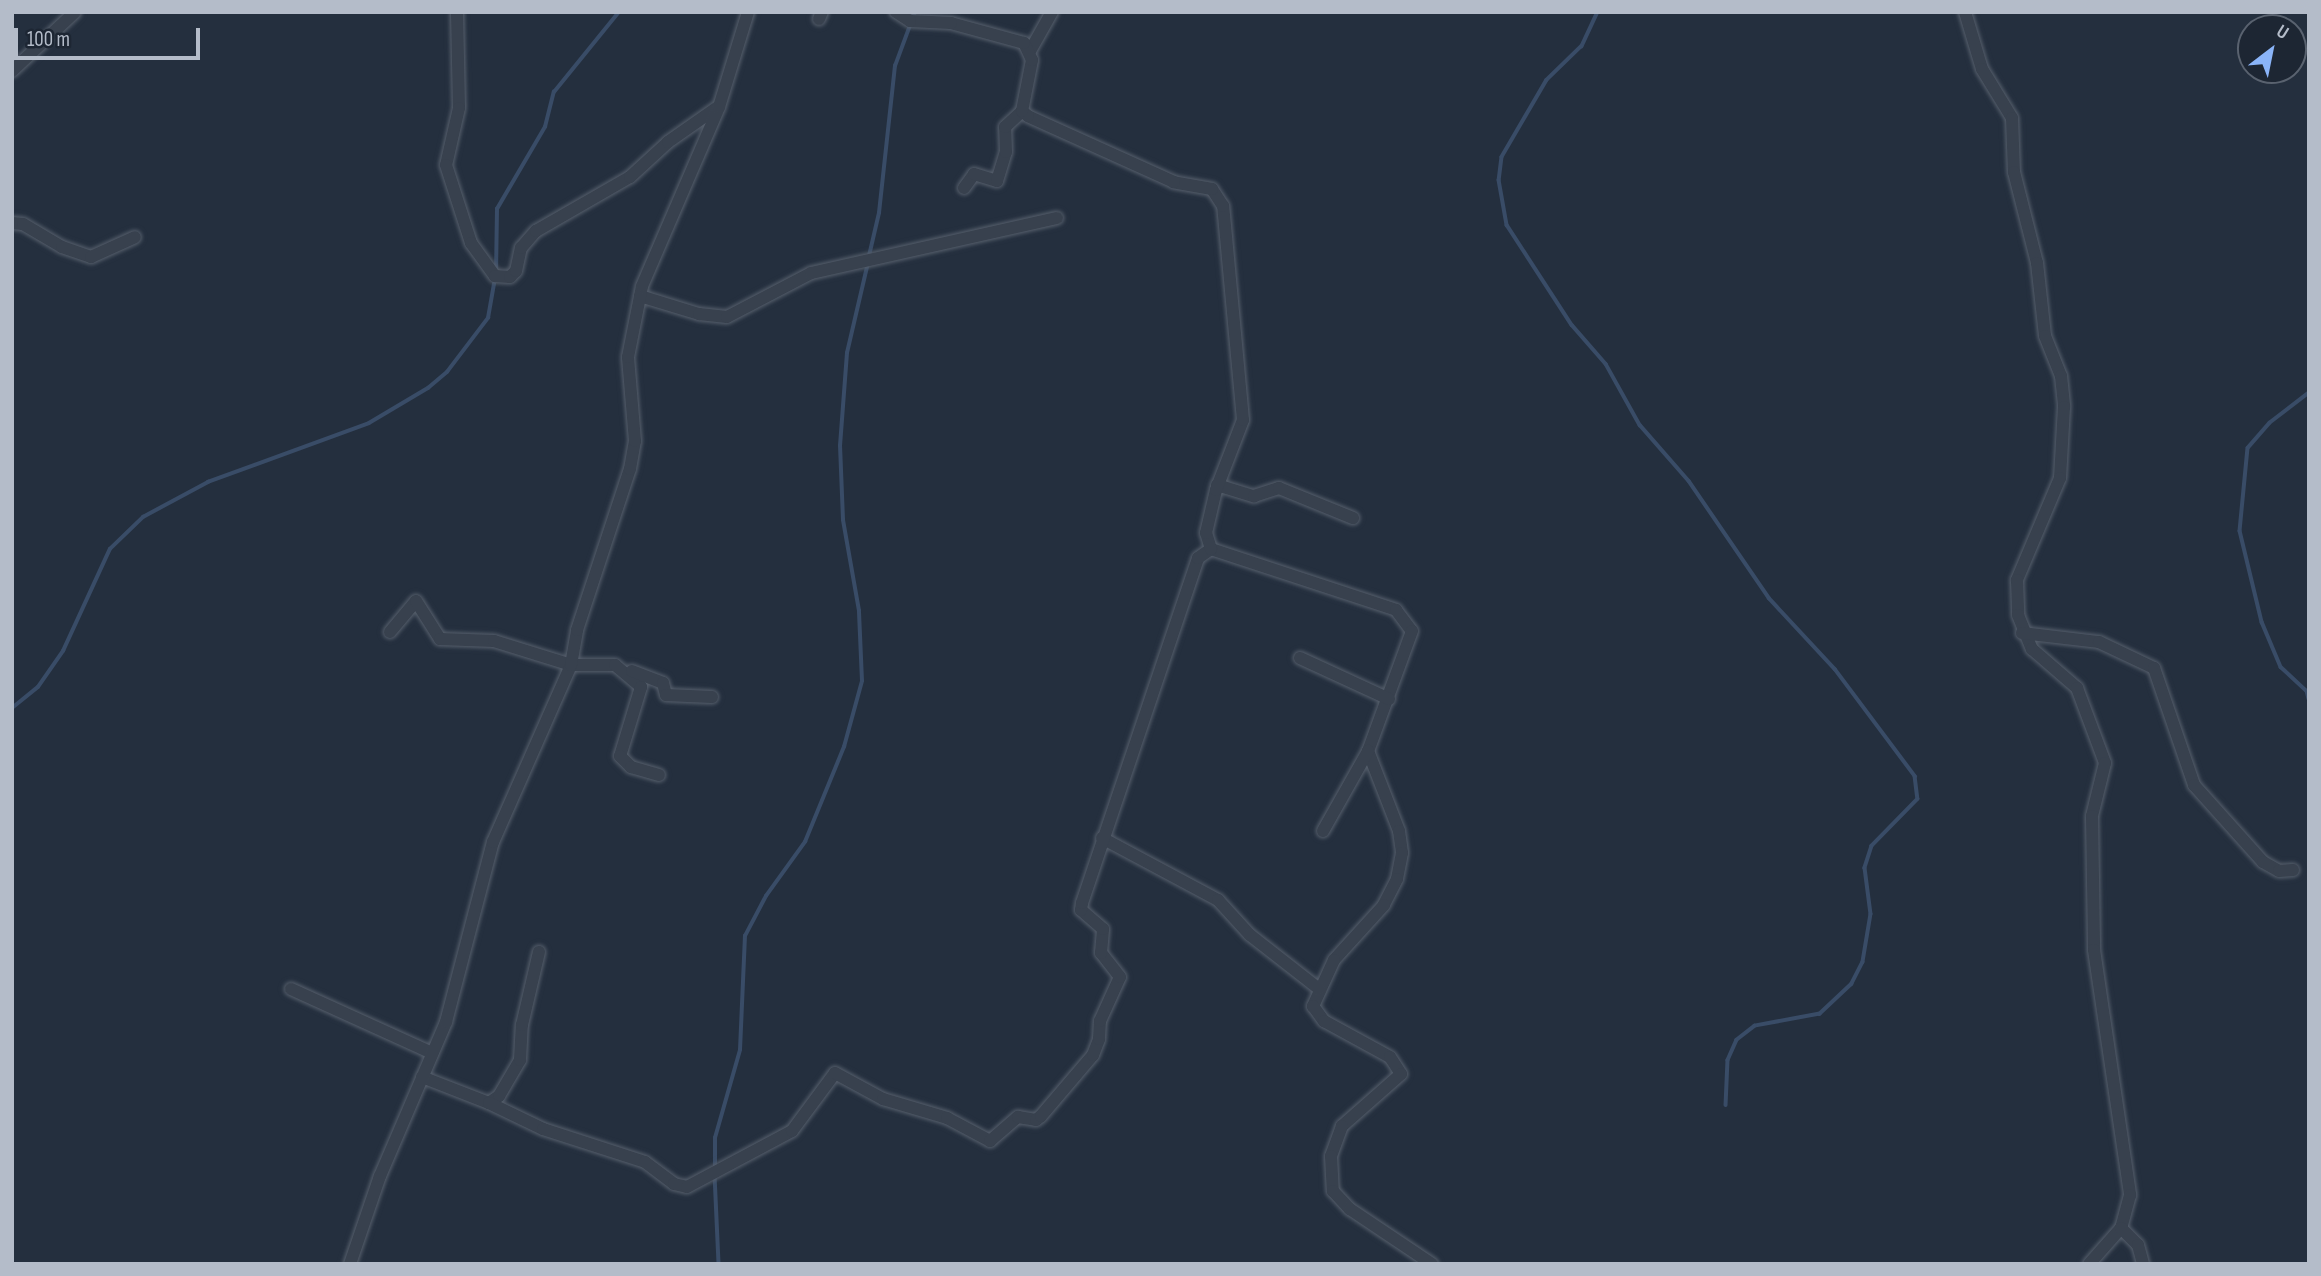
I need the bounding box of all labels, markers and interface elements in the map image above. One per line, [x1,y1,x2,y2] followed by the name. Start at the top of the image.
[18,14,203,58] scale bar
[2237,14,2307,84] north arrow
[2272,20,2293,45] text: U
[27,27,70,52] text: 100 m

